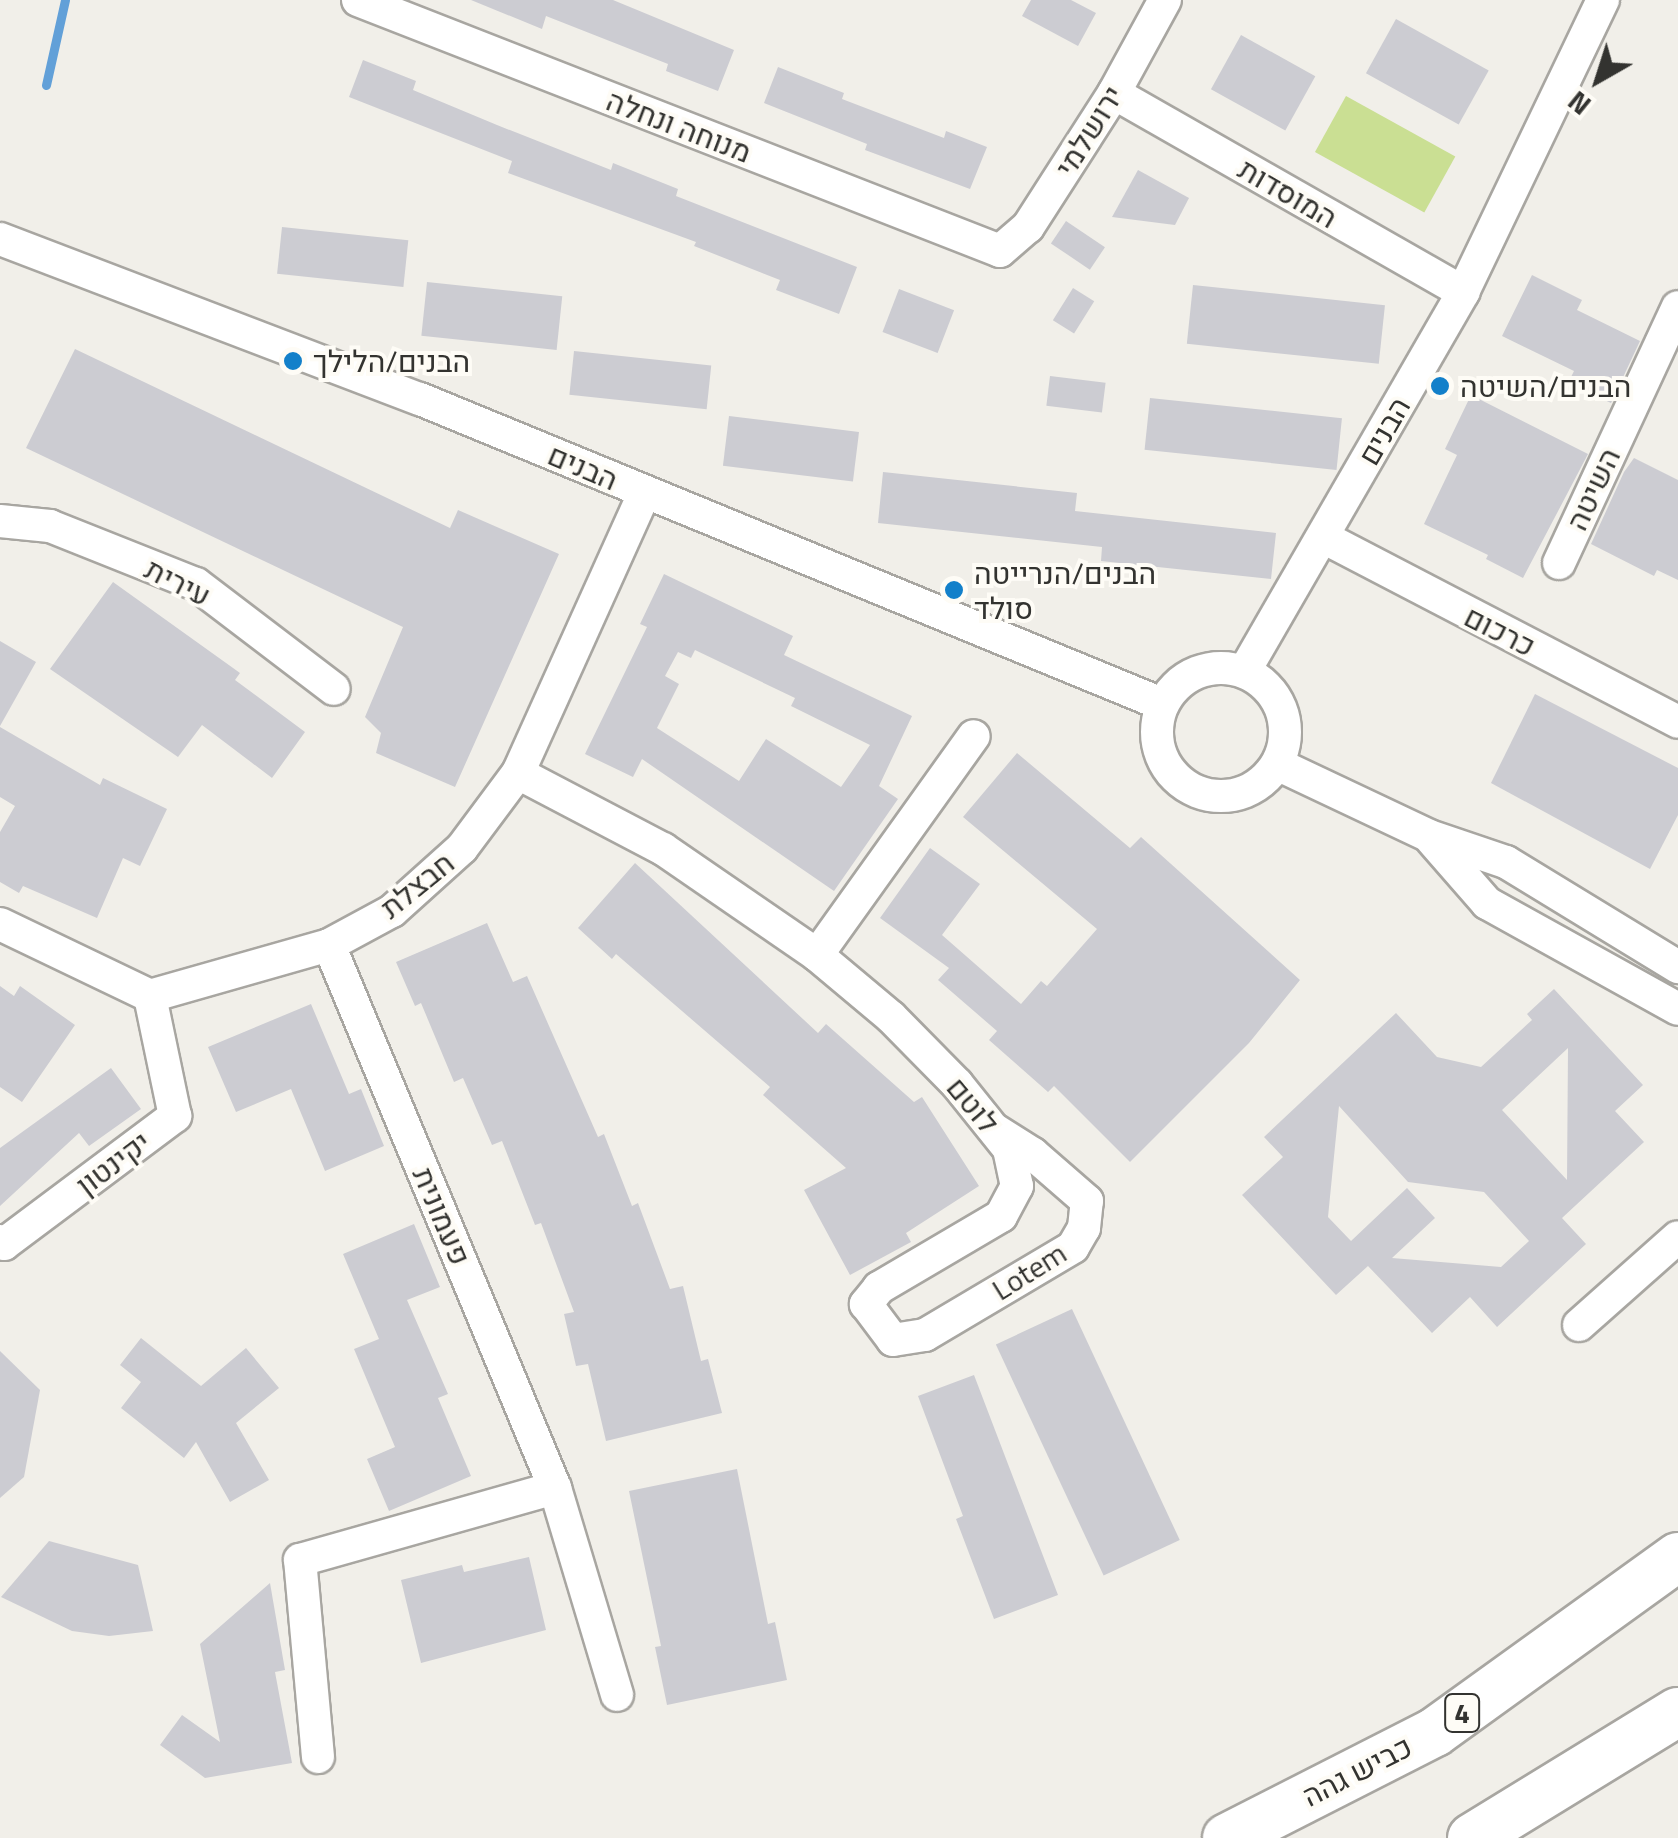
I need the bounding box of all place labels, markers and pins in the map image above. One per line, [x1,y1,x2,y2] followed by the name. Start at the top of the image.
[313,343,470,379] place label: הבנים/הלילך
[282,350,304,372] marker: הבנים/הלילך
[1460,368,1631,404] place label: הבנים/השיטה
[1429,375,1451,397] marker: הבנים/השיטה
[974,555,1156,626] place label: הבנים/הנרייטה סולד
[943,579,965,601] marker: הבנים/הנרייטה סולד

